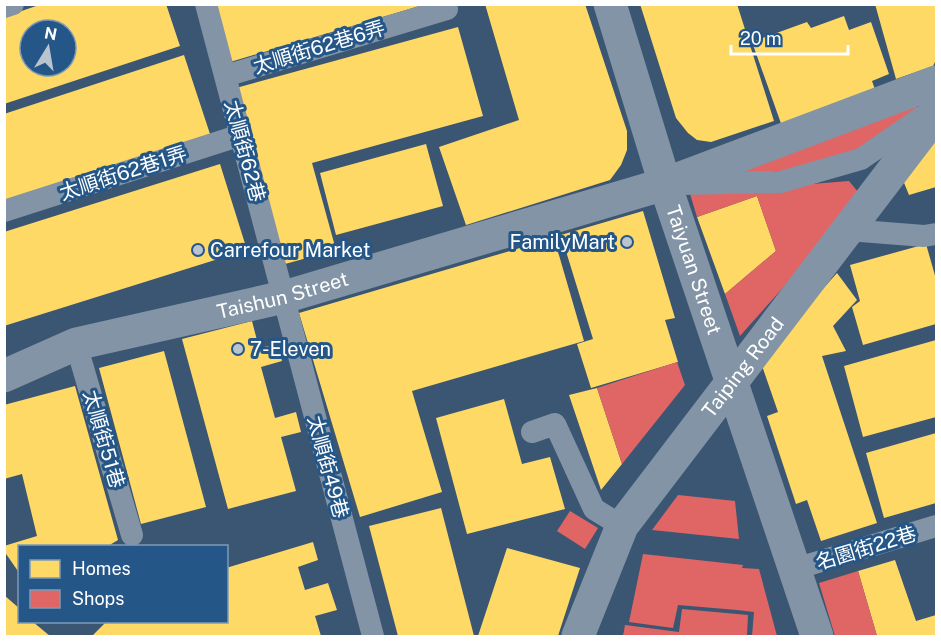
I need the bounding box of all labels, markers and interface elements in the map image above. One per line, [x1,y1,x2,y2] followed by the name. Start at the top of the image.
[250,16,388,78] street label: 太順街62巷6弄
[18,18,78,78] north arrow
[731,18,848,56] scale bar
[43,23,59,44] text: N
[740,28,782,49] text: 20 m
[220,97,270,205] street label: 太順街62巷
[56,141,190,205] street label: 太順街62巷1弄
[661,202,727,338] street label: Taiyuan Street
[510,230,615,254] place label: FamilyMart
[620,235,634,249] marker: FamilyMart
[210,238,371,262] place label: Carrefour Market
[191,243,205,257] marker: Carrefour Market
[215,267,351,324] street label: Taishun Street
[697,312,789,422] street label: Taiping Road
[250,337,331,361] place label: 7-Eleven
[231,342,245,356] marker: 7-Eleven
[79,387,129,491] street label: 太順街51巷
[303,413,353,521] street label: 太順街49巷
[813,521,919,575] street label: 名園街22巷
[18,545,228,623] legend
[72,558,131,579] text: Homes
[72,588,124,609] text: Shops

